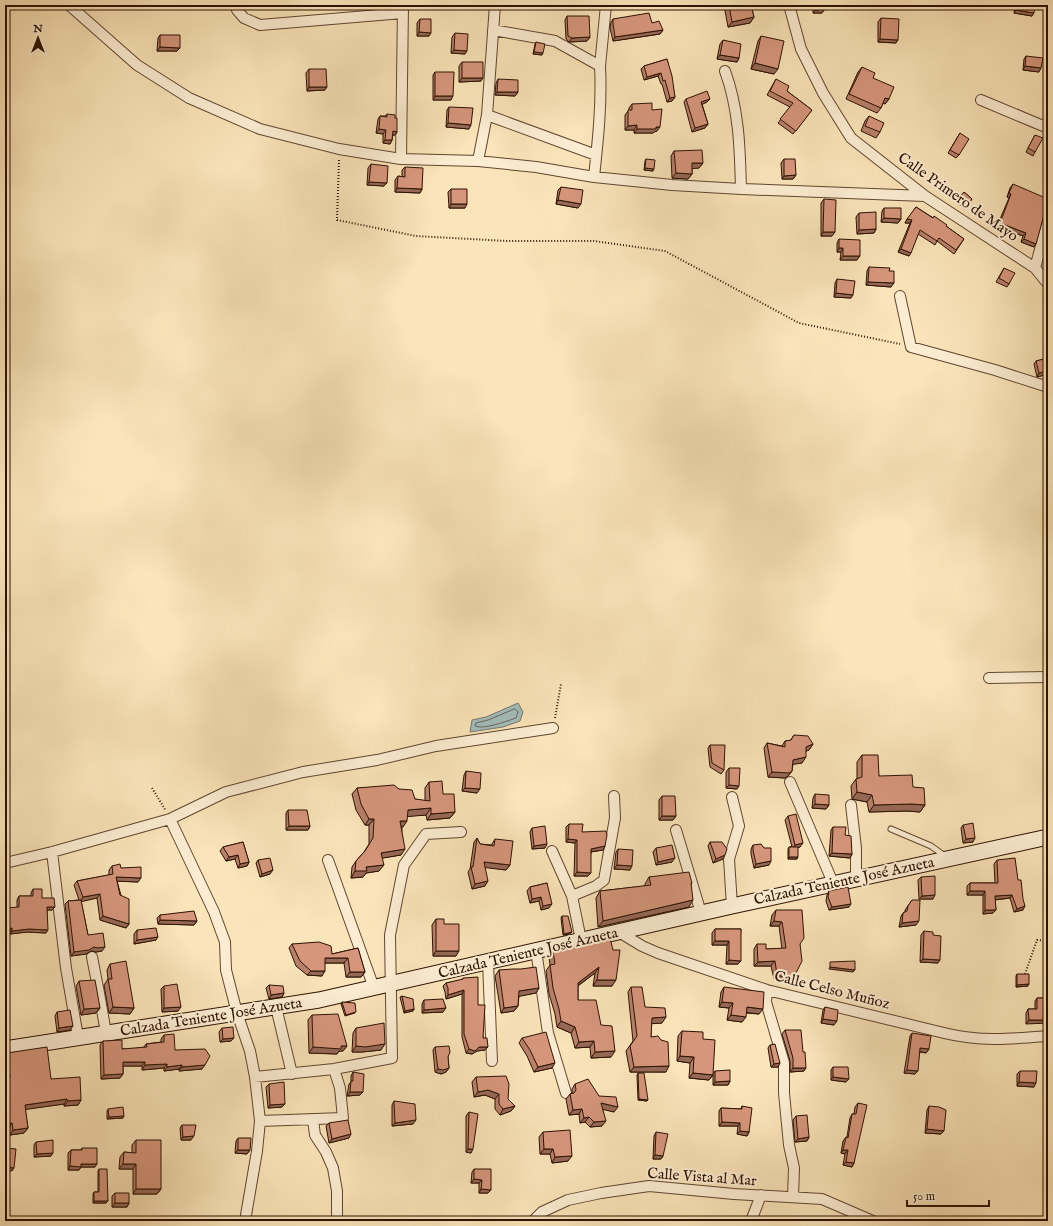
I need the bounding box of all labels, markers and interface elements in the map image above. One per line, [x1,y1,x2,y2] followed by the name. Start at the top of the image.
[18,18,58,58] north arrow
[32,22,43,36] text: N
[894,148,1022,246] street label: Calle Primero de Mayo
[752,853,936,909] street label: Calzada Teniente José Azueta
[436,923,620,983] street label: Calzada Teniente José Azueta
[772,966,892,1014] street label: Calle Celso Muñoz
[119,993,304,1041] street label: Calzada Teniente José Azueta
[647,1164,758,1190] street label: Calle Vista al Mar
[907,1182,989,1208] scale bar
[913,1189,935,1204] text: 50 m

